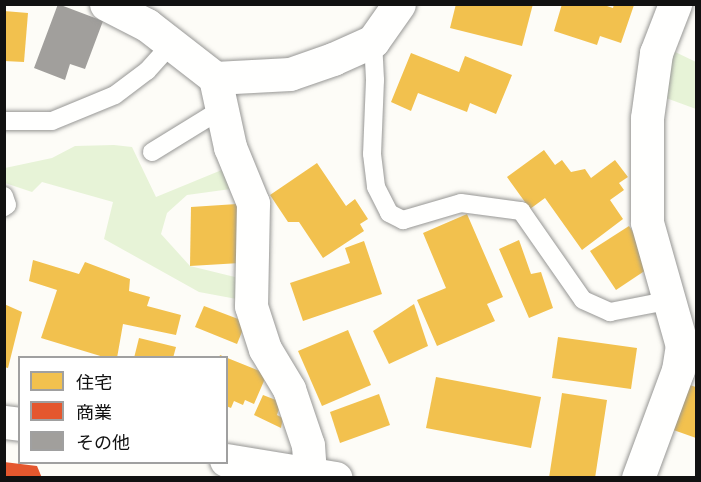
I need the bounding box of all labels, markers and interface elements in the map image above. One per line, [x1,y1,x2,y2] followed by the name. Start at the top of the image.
[18,356,228,464] legend
[76,372,112,394] text: 住宅
[76,402,112,424] text: 商業
[76,432,130,454] text: その他

